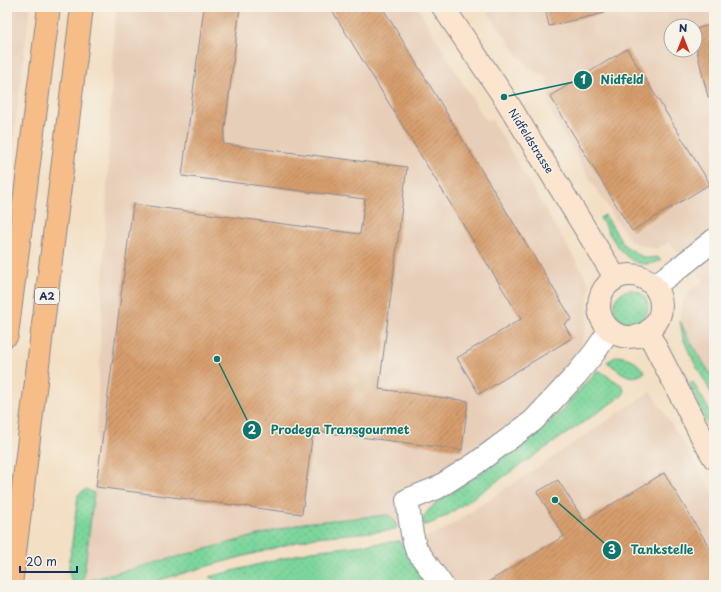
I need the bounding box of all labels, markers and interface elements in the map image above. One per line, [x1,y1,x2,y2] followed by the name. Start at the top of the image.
[663,18,703,58] north arrow
[679,19,688,36] text: N
[573,68,652,92] callout: Nidfeld
[580,70,586,88] text: 1
[601,70,644,88] text: Nidfeld
[505,105,558,177] street label: Nidfeldstrasse
[35,288,59,304] road number: A2
[242,418,418,442] callout: Prodega Transgourmet
[248,420,257,438] text: 2
[270,420,410,438] text: Prodega Transgourmet
[602,538,701,562] callout: Tankstelle
[608,540,616,558] text: 3
[631,540,694,558] text: Tankstelle
[20,548,77,574] scale bar
[26,552,57,570] text: 20 m

